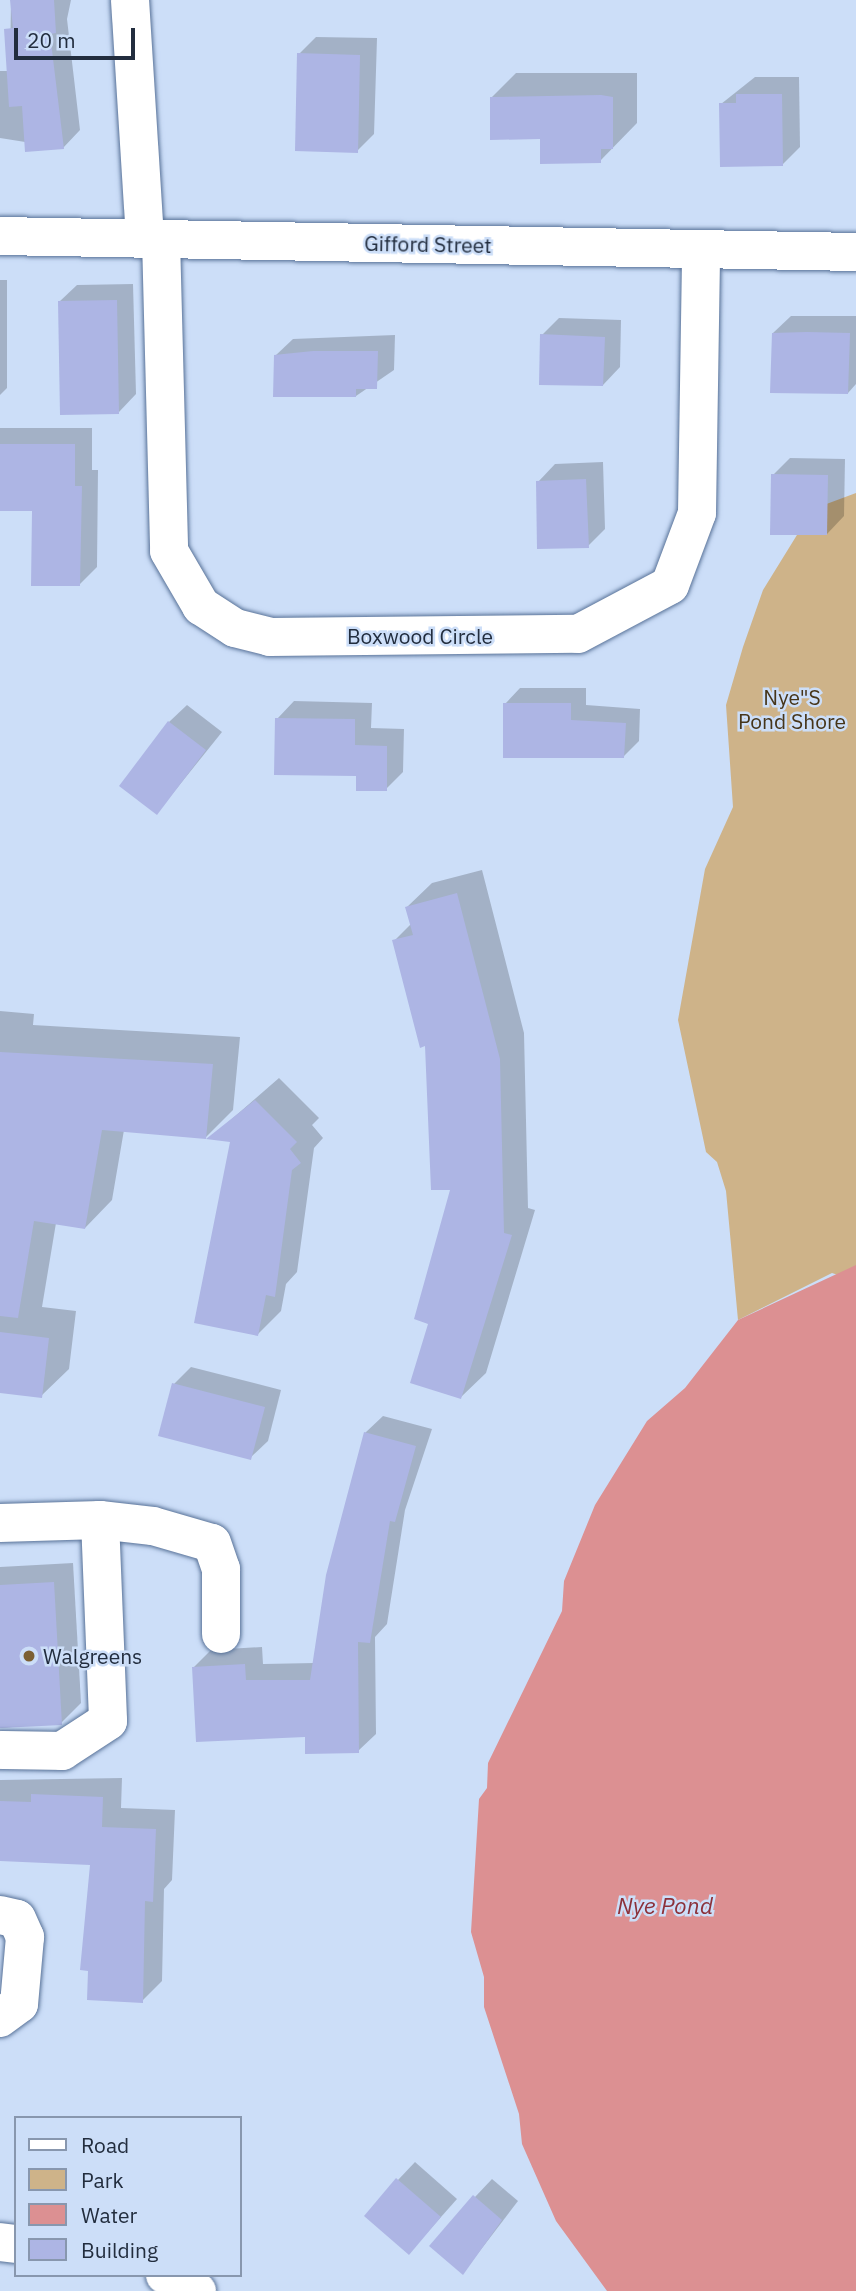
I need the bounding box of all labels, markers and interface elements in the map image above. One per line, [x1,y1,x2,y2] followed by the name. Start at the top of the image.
[18,14,138,58] scale bar
[27,26,76,54] text: 20 m
[364,230,492,258] street label: Gifford Street
[347,623,493,649] street label: Boxwood Circle
[738,684,846,734] park label: Nye"S Pond Shore
[43,1643,142,1669] place label: Walgreens
[21,1648,37,1664] marker: Walgreens
[617,1891,713,1919] water label: Nye Pond
[14,2116,242,2277] legend
[81,2131,129,2159] text: Road
[81,2166,124,2194] text: Park
[81,2201,137,2229] text: Water
[81,2236,158,2264] text: Building

